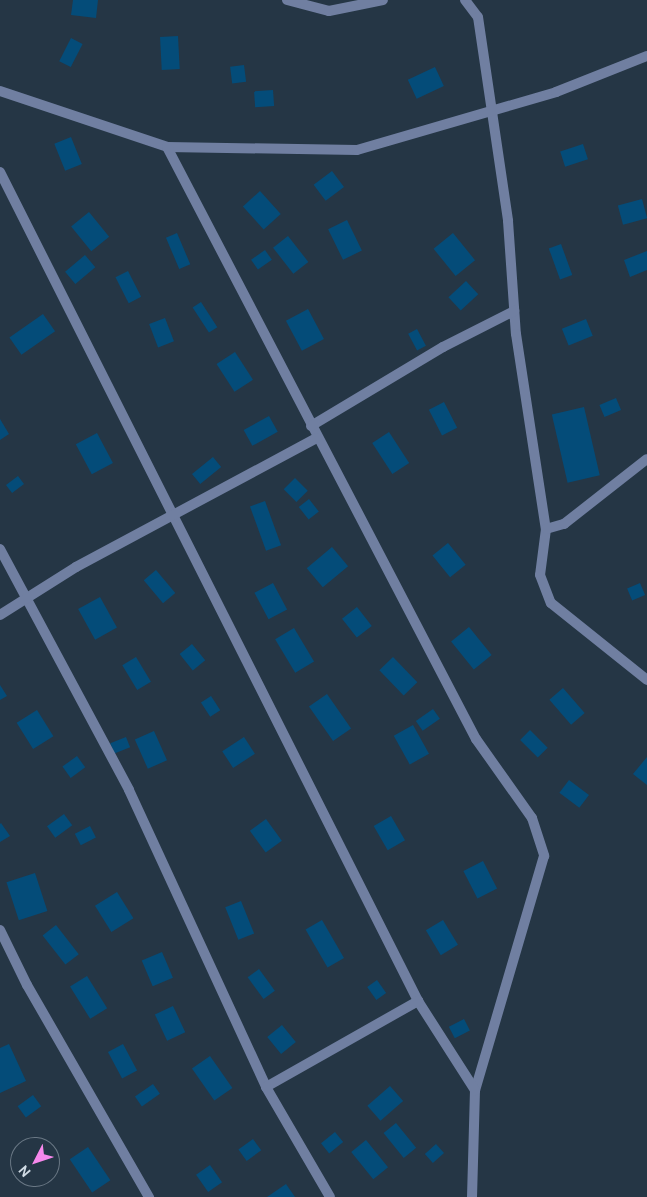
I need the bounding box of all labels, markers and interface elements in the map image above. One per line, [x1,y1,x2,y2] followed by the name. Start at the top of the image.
[10,1137,60,1187] north arrow
[14,1162,34,1181] text: N

